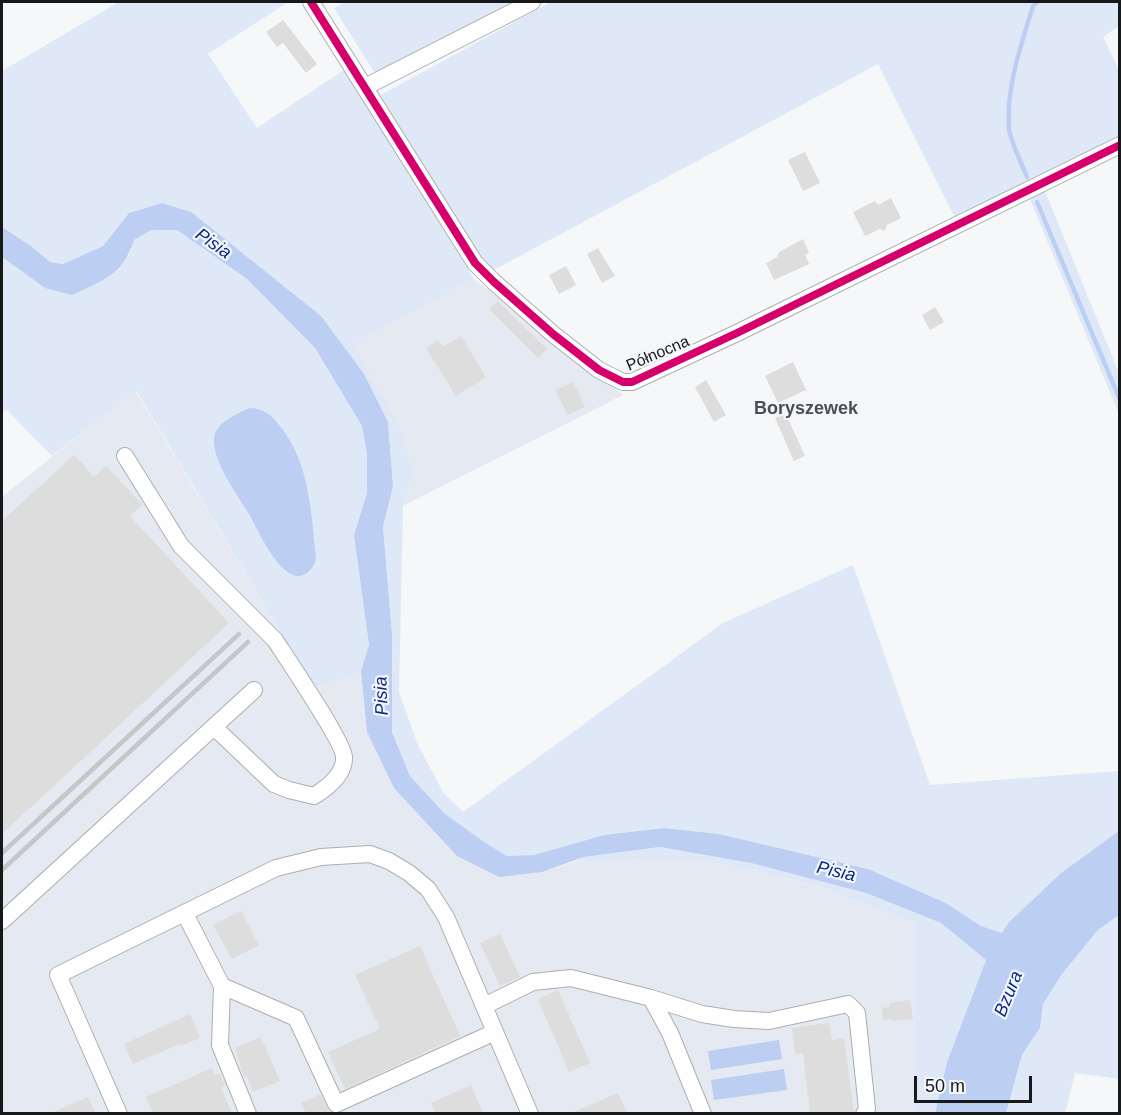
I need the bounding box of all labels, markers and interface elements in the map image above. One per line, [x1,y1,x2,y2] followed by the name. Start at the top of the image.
[191,224,235,264] water label: Pisia
[624,332,692,376] street label: Północna
[754,398,858,420] district label: Boryszewek
[371,676,393,716] water label: Pisia
[815,857,857,887] water label: Pisia
[990,968,1028,1020] water label: Bzura
[917,1064,1036,1102] scale bar
[925,1076,965,1096] text: 50 m

